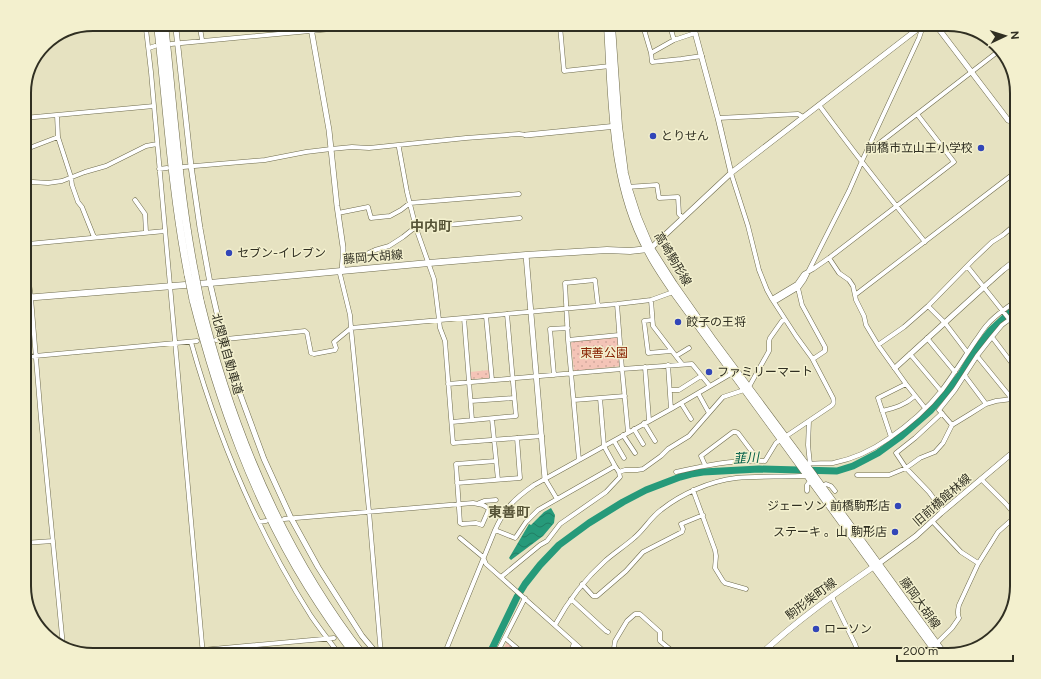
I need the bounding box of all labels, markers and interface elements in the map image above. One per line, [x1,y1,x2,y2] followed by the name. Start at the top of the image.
[985,16,1025,56] north arrow
[1008,31,1021,40] text: N
[661,129,709,143] place label: とりせん
[648,131,658,141] marker: とりせん
[865,141,973,155] place label: 前橋市立山王小学校
[976,143,986,153] marker: 前橋市立山王小学校
[410,218,452,235] district label: 中内町
[652,230,694,288] street label: 高崎駒形線
[237,246,326,260] place label: セブン-イレブン
[342,247,404,267] street label: 藤岡大胡線
[224,248,234,258] marker: セブン-イレブン
[209,312,245,396] street label: 北関東自動車道
[686,315,746,329] place label: 餃子の王将
[673,317,683,327] marker: 餃子の王将
[580,346,628,360] park label: 東善公園
[717,365,813,379] place label: ファミリーマート
[704,367,714,377] marker: ファミリーマート
[733,450,761,466] water label: 韮川
[910,471,974,529] street label: 旧前橋館林線
[767,499,890,513] place label: ジェーソン 前橋駒形店
[893,501,903,511] marker: ジェーソン 前橋駒形店
[488,504,530,521] district label: 東善町
[773,525,887,539] place label: ステーキ 。山 駒形店
[890,527,900,537] marker: ステーキ 。山 駒形店
[783,575,839,623] street label: 駒形柴町線
[897,575,943,631] street label: 藤岡大胡線
[824,622,872,636] place label: ローソン
[811,624,821,634] marker: ローソン
[897,637,1013,663] scale bar
[903,644,938,658] text: 200 m

